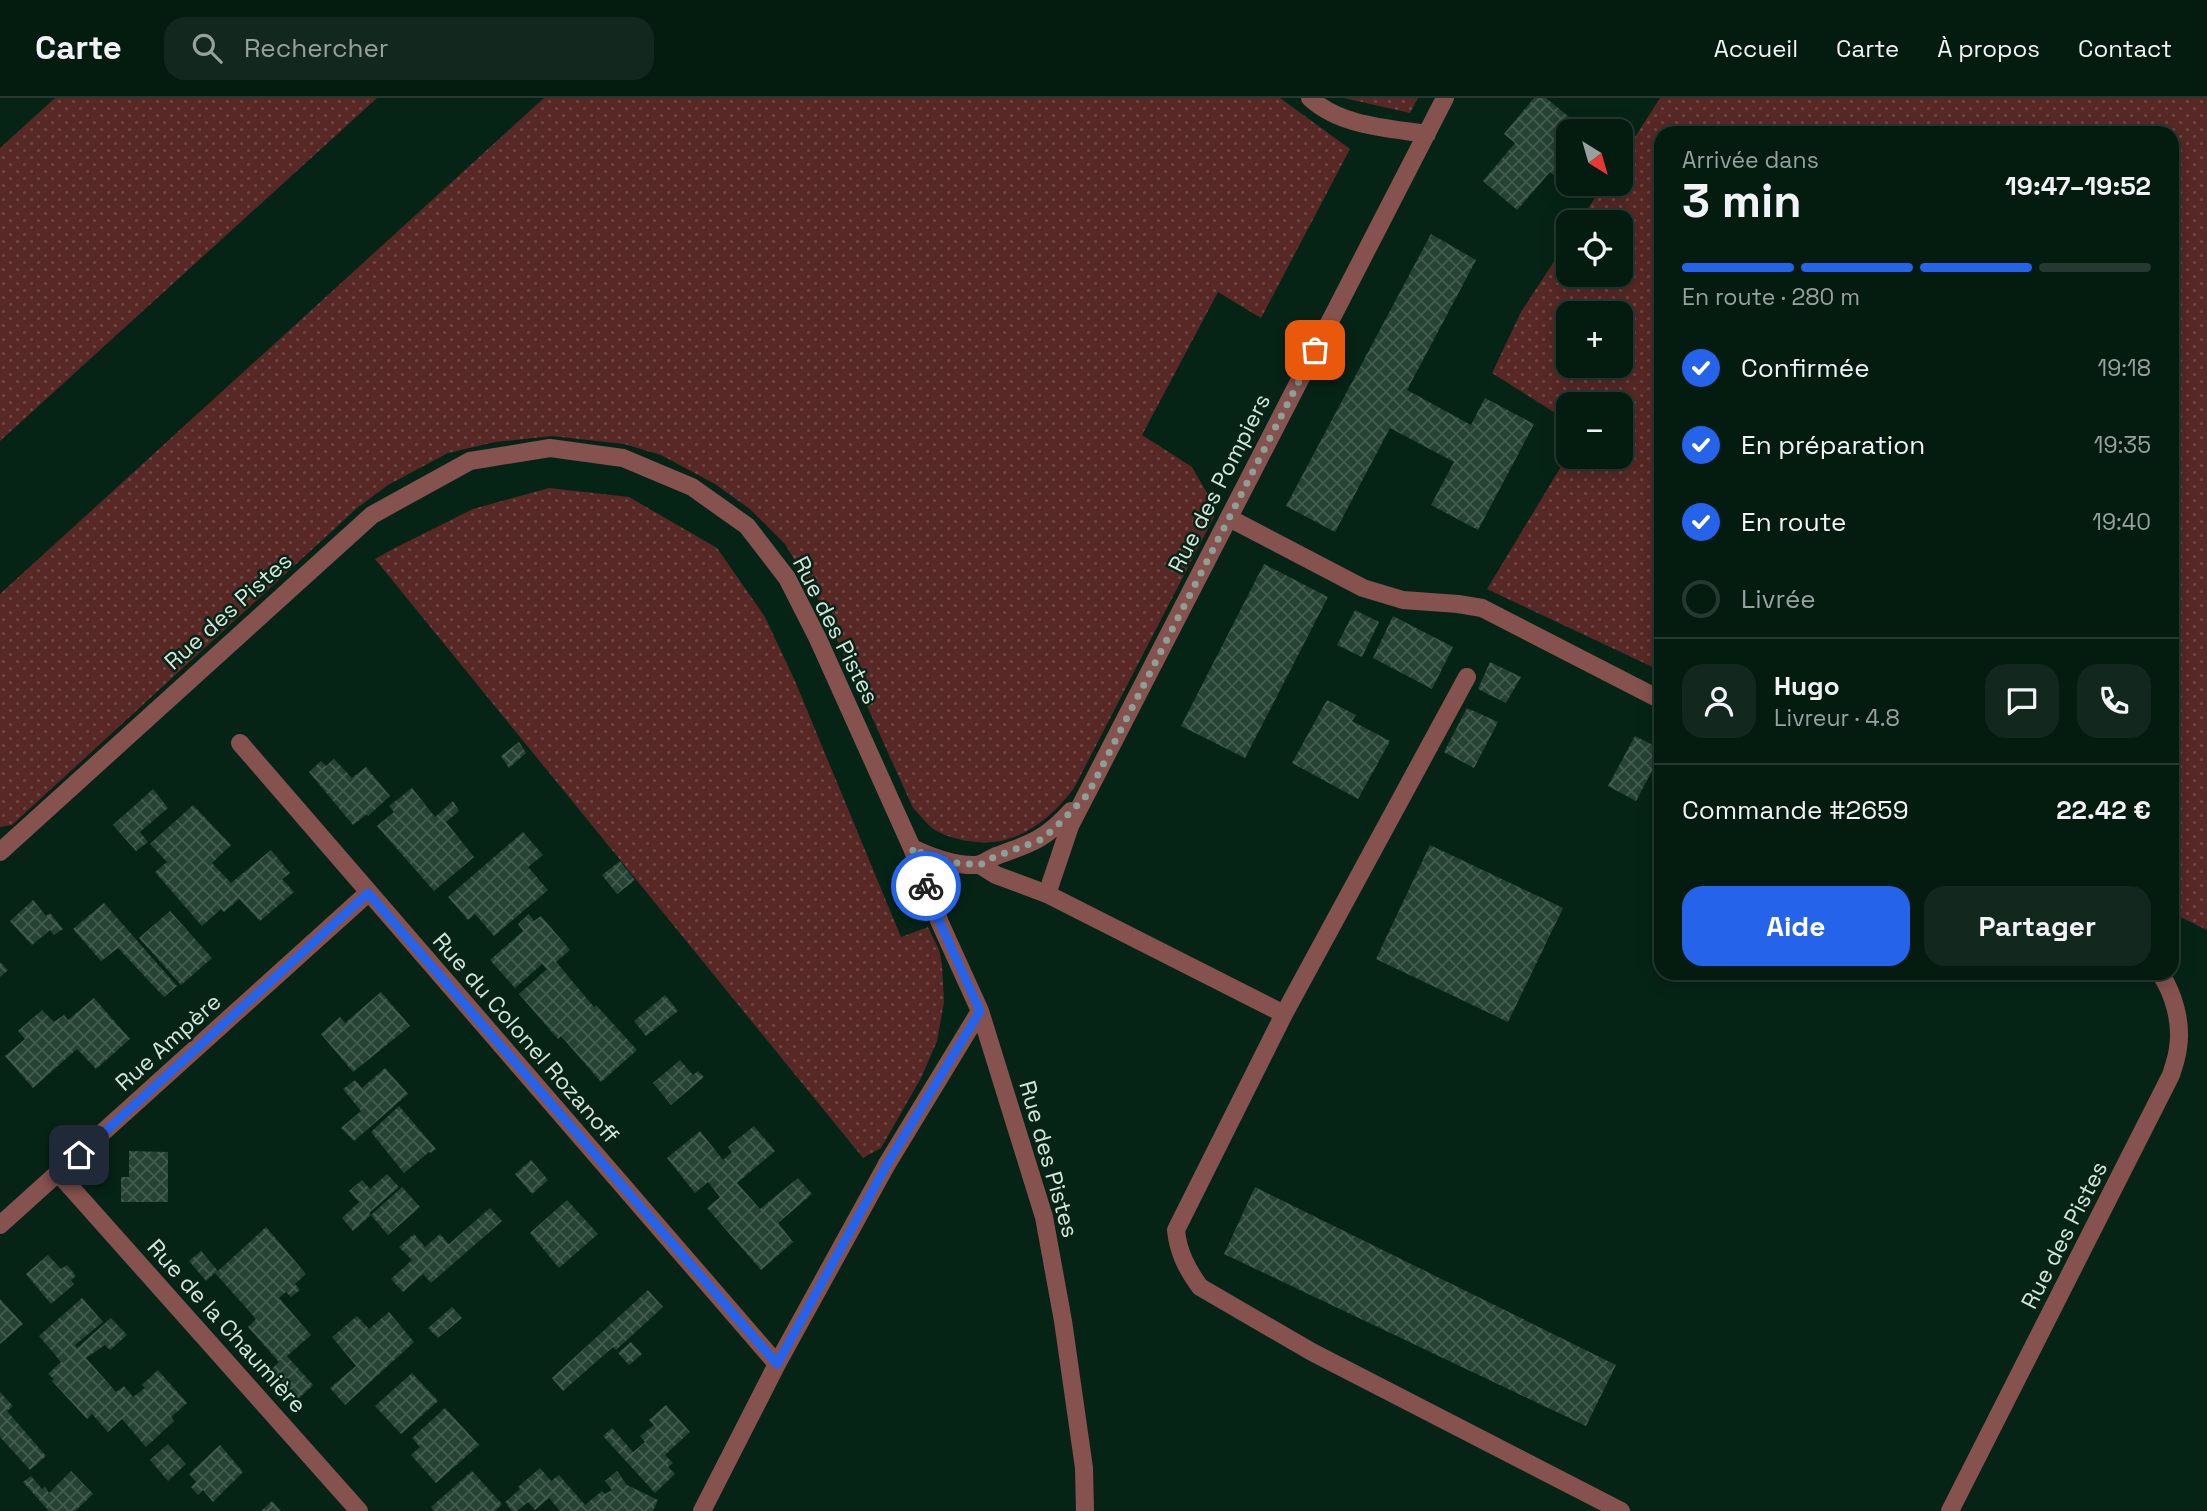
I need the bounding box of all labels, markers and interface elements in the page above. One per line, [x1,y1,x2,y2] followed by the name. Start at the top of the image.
[164,17,654,80] search box
[35,27,122,69] text: Carte
[188,29,226,67] icon: search
[244,31,389,65] text: Rechercher
[1714,33,1798,64] text: Accueil
[1836,33,1899,64] text: Carte
[1937,33,2040,64] text: À propos
[2078,33,2172,64] text: Contact
[1556,119,1633,196] north arrow
[1556,119,1633,469] map controls
[1682,145,1819,175] text: Arrivée dans
[2005,169,2151,203] text: 19:47–19:52
[1682,172,1802,230] text: 3 min
[1556,210,1633,287] button: locate
[1682,282,1860,312] text: En route · 280 m
[1556,301,1633,378] button: +
[1285,320,1345,380] pin
[1296,331,1334,369] icon: bag
[1682,349,1720,387] icon: check
[1741,351,1870,385] text: Confirmée
[2098,353,2151,383] text: 19:18
[1161,389,1277,577] street label: Rue des Pompiers
[1556,392,1633,469] button: −
[1682,426,1720,464] icon: check
[1741,428,1925,462] text: En préparation
[2094,430,2151,460] text: 19:35
[1682,503,1720,541] icon: check
[1741,505,1846,539] text: En route
[2092,507,2151,537] text: 19:40
[158,546,298,676] street label: Rue des Pistes
[786,551,886,709] street label: Rue des Pistes
[1741,582,1816,616] text: Livrée
[1682,664,1756,738] button: person
[1985,664,2059,738] button: chat
[2077,664,2151,738] button: phone
[1774,669,1840,703] text: Hugo
[1774,703,1900,733] text: Livreur · 4.8
[1682,793,1909,827] text: Commande #2659
[2056,793,2151,827] text: 22.42 €
[891,851,961,921] courier
[907,867,945,905] icon: bike
[1682,886,1910,966] button: Aide
[1924,886,2151,966] button: Partager
[426,926,626,1150] street label: Rue du Colonel Rozanoff
[109,987,227,1097] street label: Rue Ampère
[1012,1077,1086,1241] street label: Rue des Pistes
[49,1125,109,1185] pin
[60,1136,98,1174] icon: home
[2014,1156,2114,1314] street label: Rue des Pistes
[141,1233,313,1419] street label: Rue de la Chaumière

